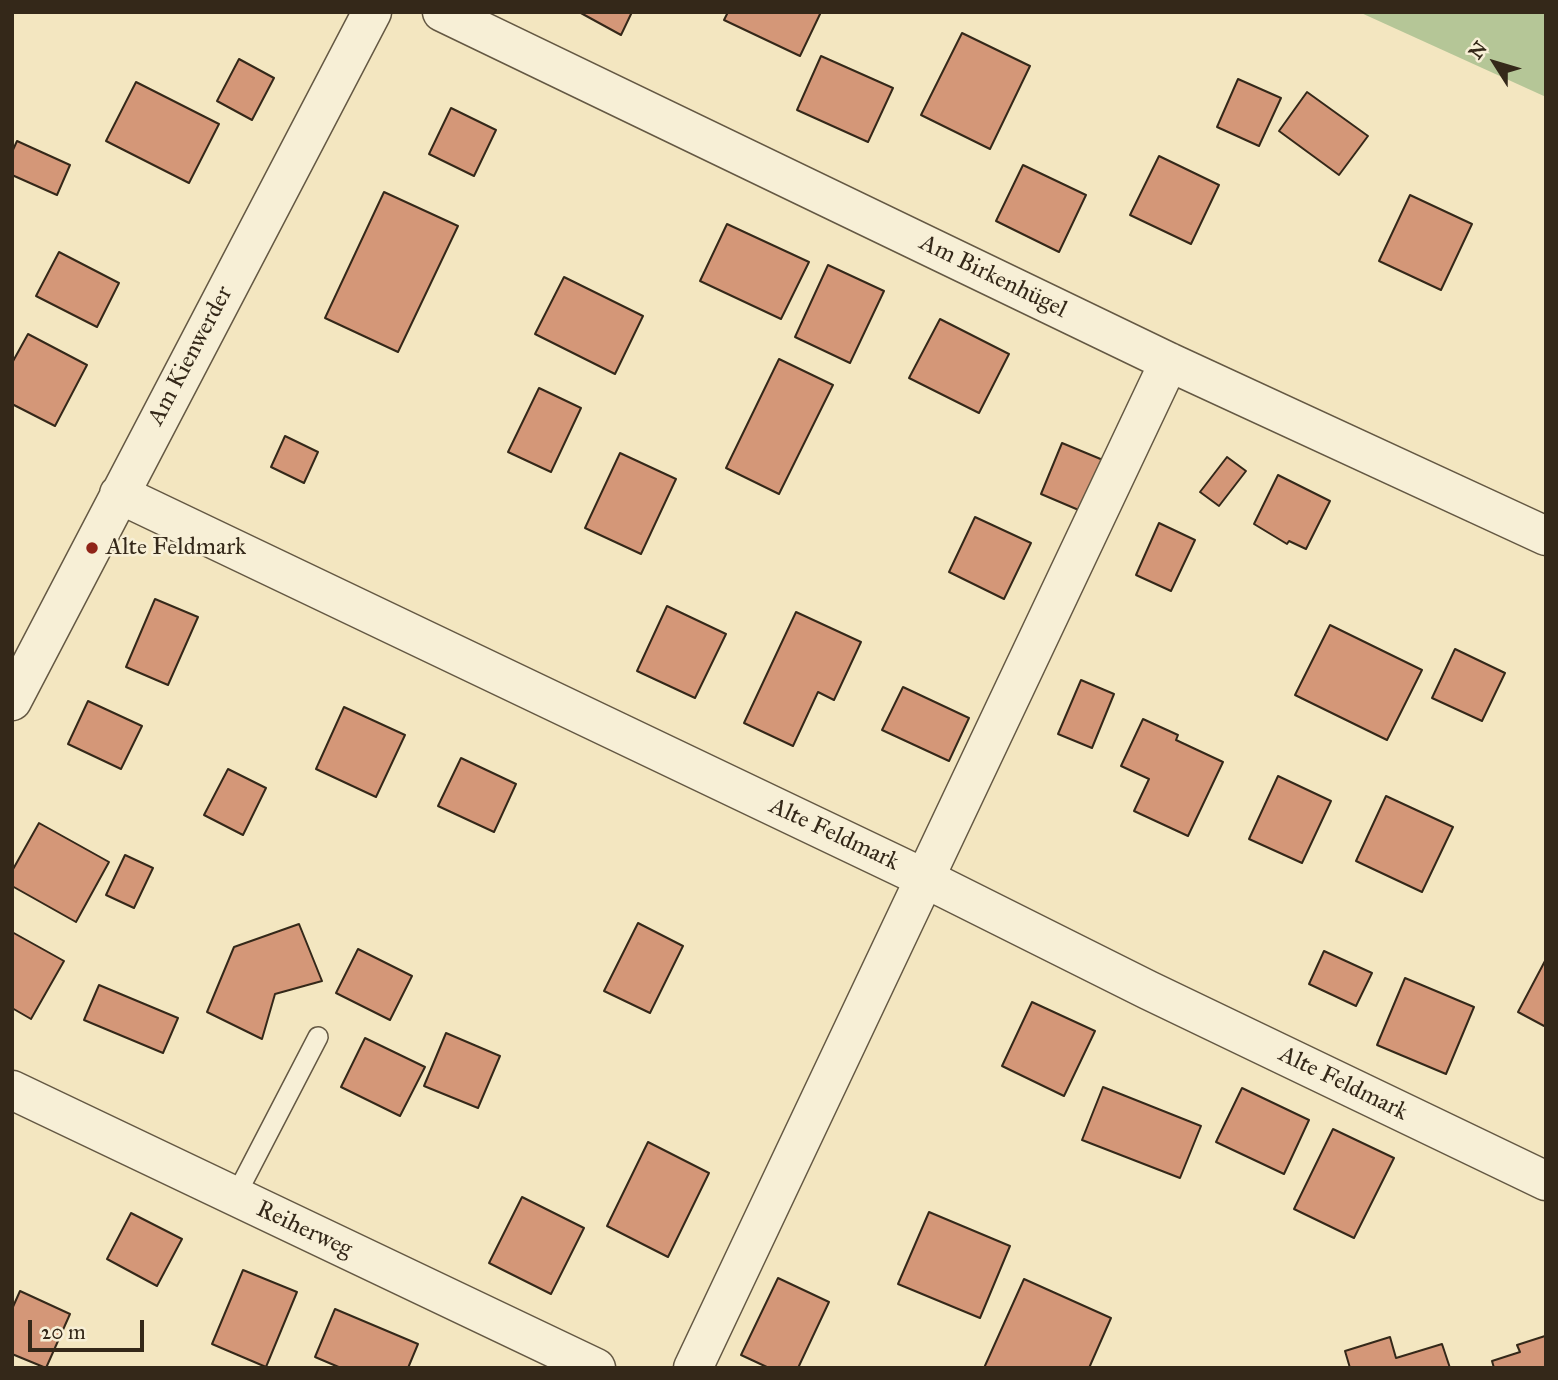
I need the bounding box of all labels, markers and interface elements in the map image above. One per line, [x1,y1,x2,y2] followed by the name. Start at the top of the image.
[1460,28,1530,98] north arrow
[1464,37,1492,63] text: N
[915,229,1071,325] street label: Am Birkenhügel
[142,282,240,430] street label: Am Kienwerder
[106,534,246,562] place label: Alte Feldmark
[84,540,100,556] marker: Alte Feldmark
[764,792,904,878] street label: Alte Feldmark
[1274,1040,1412,1128] street label: Alte Feldmark
[251,1195,357,1265] street label: Reiherweg
[32,1306,147,1350] scale bar
[41,1319,86,1345] text: 20 m

